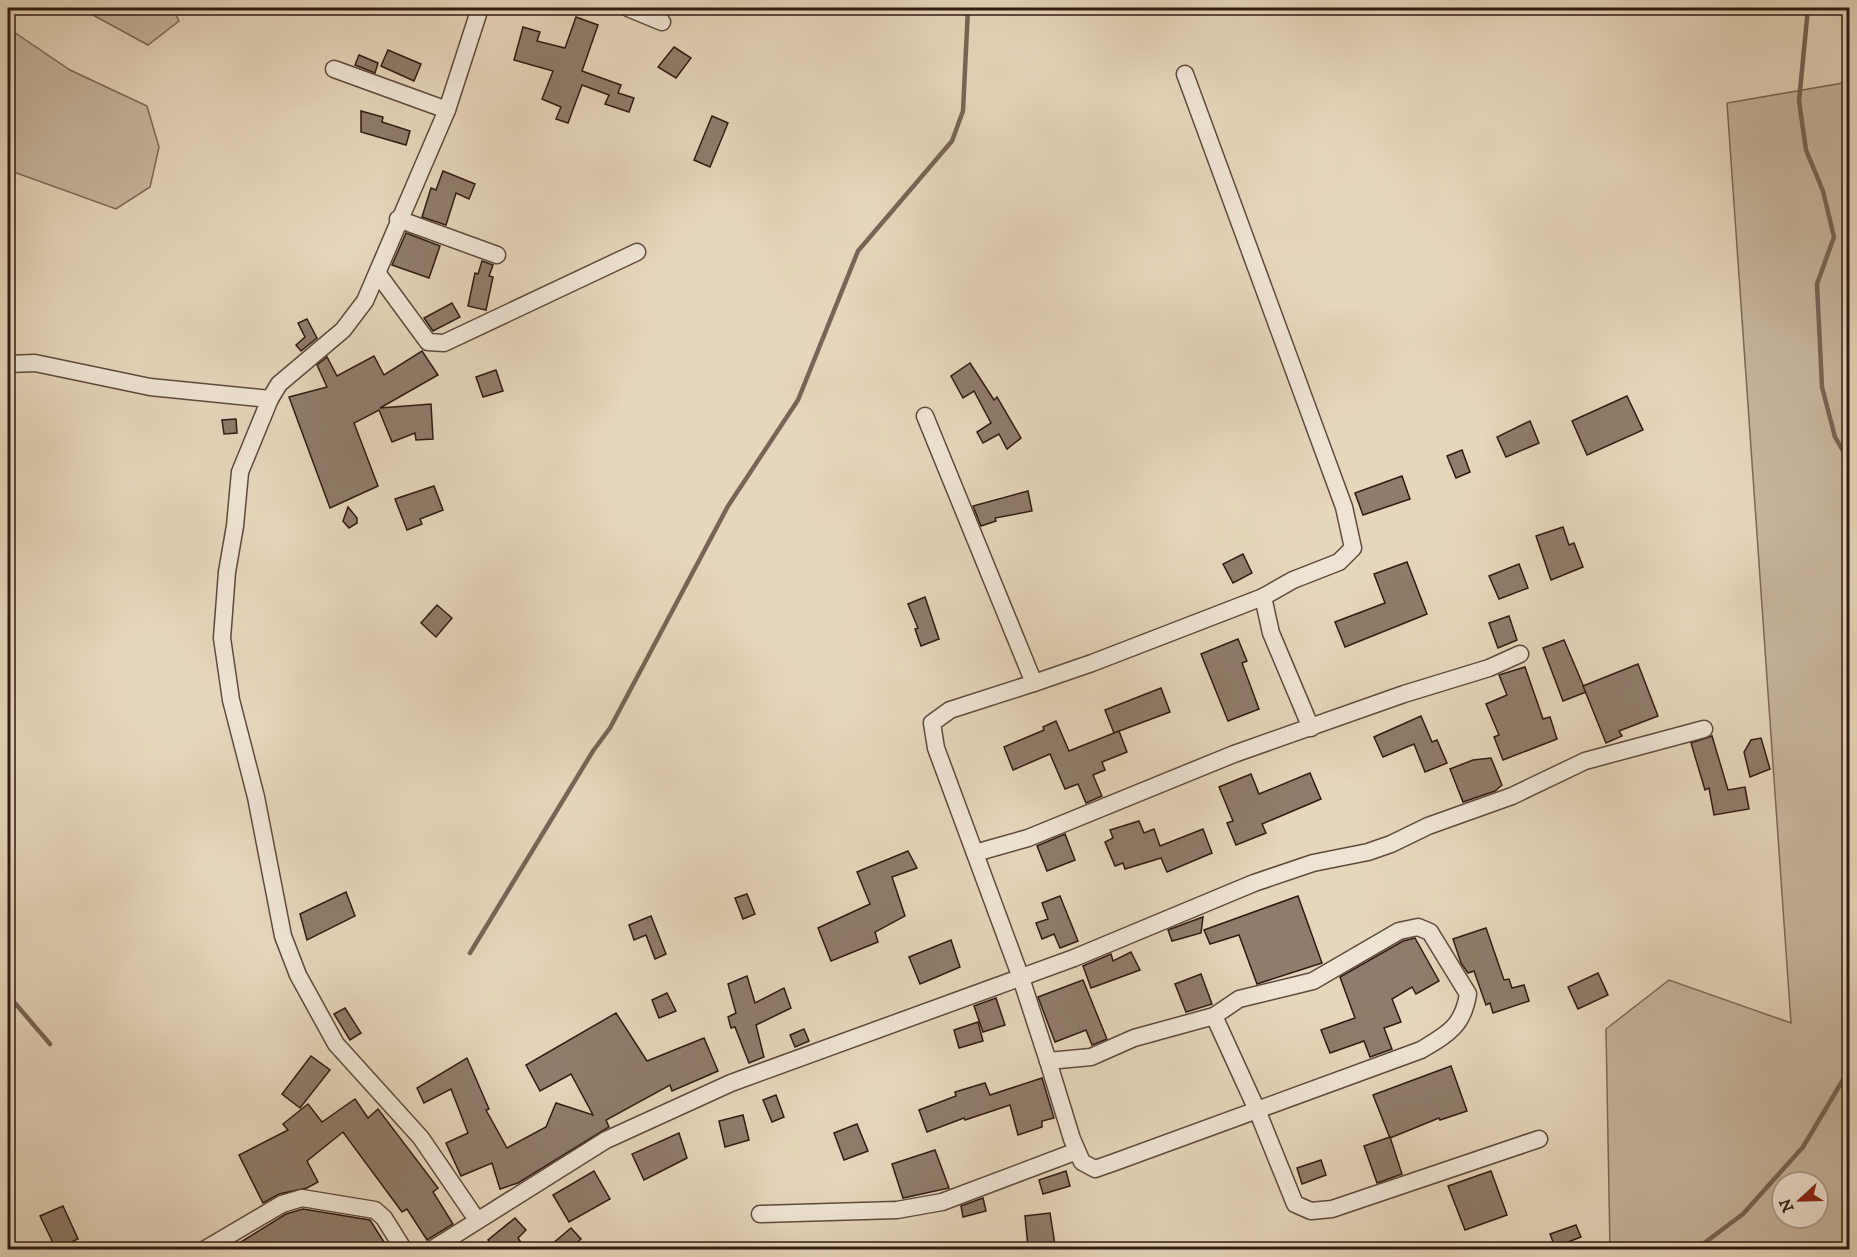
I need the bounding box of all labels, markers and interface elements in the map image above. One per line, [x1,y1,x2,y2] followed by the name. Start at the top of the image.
[1770,1170,1830,1230] north arrow
[1775,1195,1799,1215] text: N

